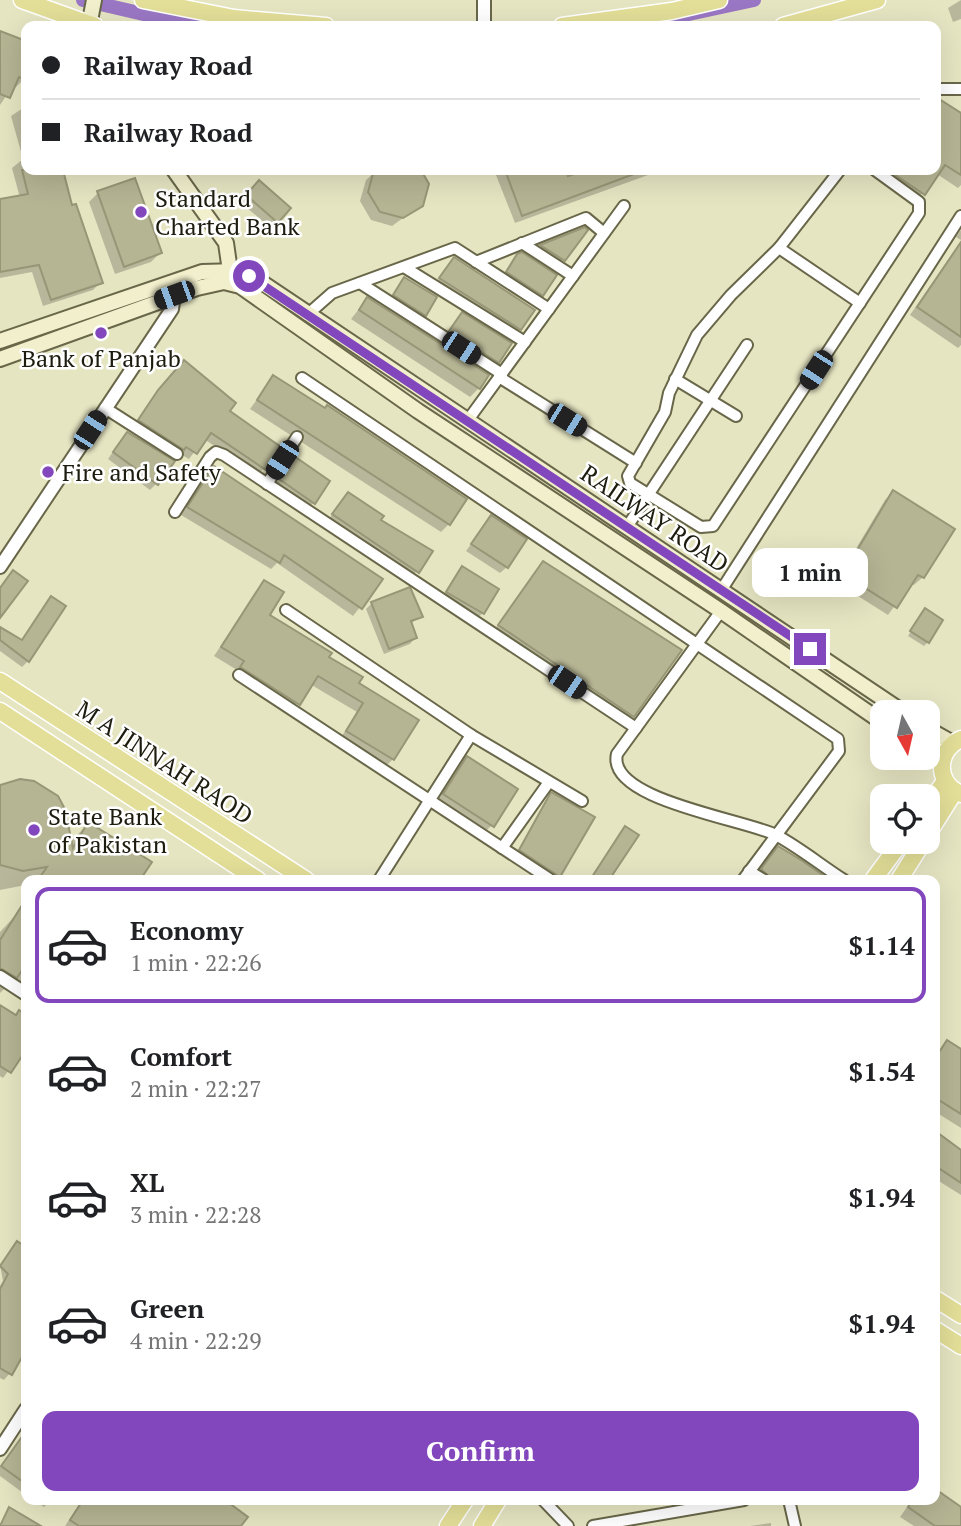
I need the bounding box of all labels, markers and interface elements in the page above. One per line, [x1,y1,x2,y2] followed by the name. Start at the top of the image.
[84,48,252,82] text: Railway Road
[84,115,252,149] text: Railway Road
[155,182,300,242] place label: Standard Charted Bank
[133,204,149,220] marker: Standard Charted Bank
[233,260,265,292] route start
[151,278,198,312] car
[93,325,109,341] marker: Bank of Panjab
[438,328,485,368] car
[21,342,181,374] place label: Bank of Panjab
[796,347,837,393] car
[544,400,591,440] car
[70,407,111,453] car
[262,437,303,483] car
[62,456,222,488] place label: Fire and Safety
[575,457,735,579] street label: RAILWAY ROAD
[40,464,56,480] marker: Fire and Safety
[752,548,868,596] callout: 1 min
[779,557,841,588] text: 1 min
[794,633,826,665] route end
[544,662,591,702] car
[71,693,259,831] street label: M A JINNAH RAOD
[870,700,940,770] north arrow
[870,700,940,854] map controls
[870,784,940,854] button: locate
[48,800,167,860] place label: State Bank of Pakistan
[26,822,42,838] marker: State Bank of Pakistan
[130,913,243,947] text: Economy
[46,914,109,977] icon: car
[849,928,915,962] text: $1.14
[130,947,262,978] text: 1 min · 22:26
[130,1039,232,1073] text: Comfort
[46,1040,109,1103] icon: car
[849,1054,915,1088] text: $1.54
[130,1073,262,1104] text: 2 min · 22:27
[130,1165,164,1199] text: XL
[46,1166,109,1229] icon: car
[849,1180,915,1214] text: $1.94
[130,1199,262,1230] text: 3 min · 22:28
[130,1291,204,1325] text: Green
[46,1292,109,1355] icon: car
[849,1306,915,1340] text: $1.94
[130,1325,262,1356] text: 4 min · 22:29
[42,1411,919,1491] button: Confirm

